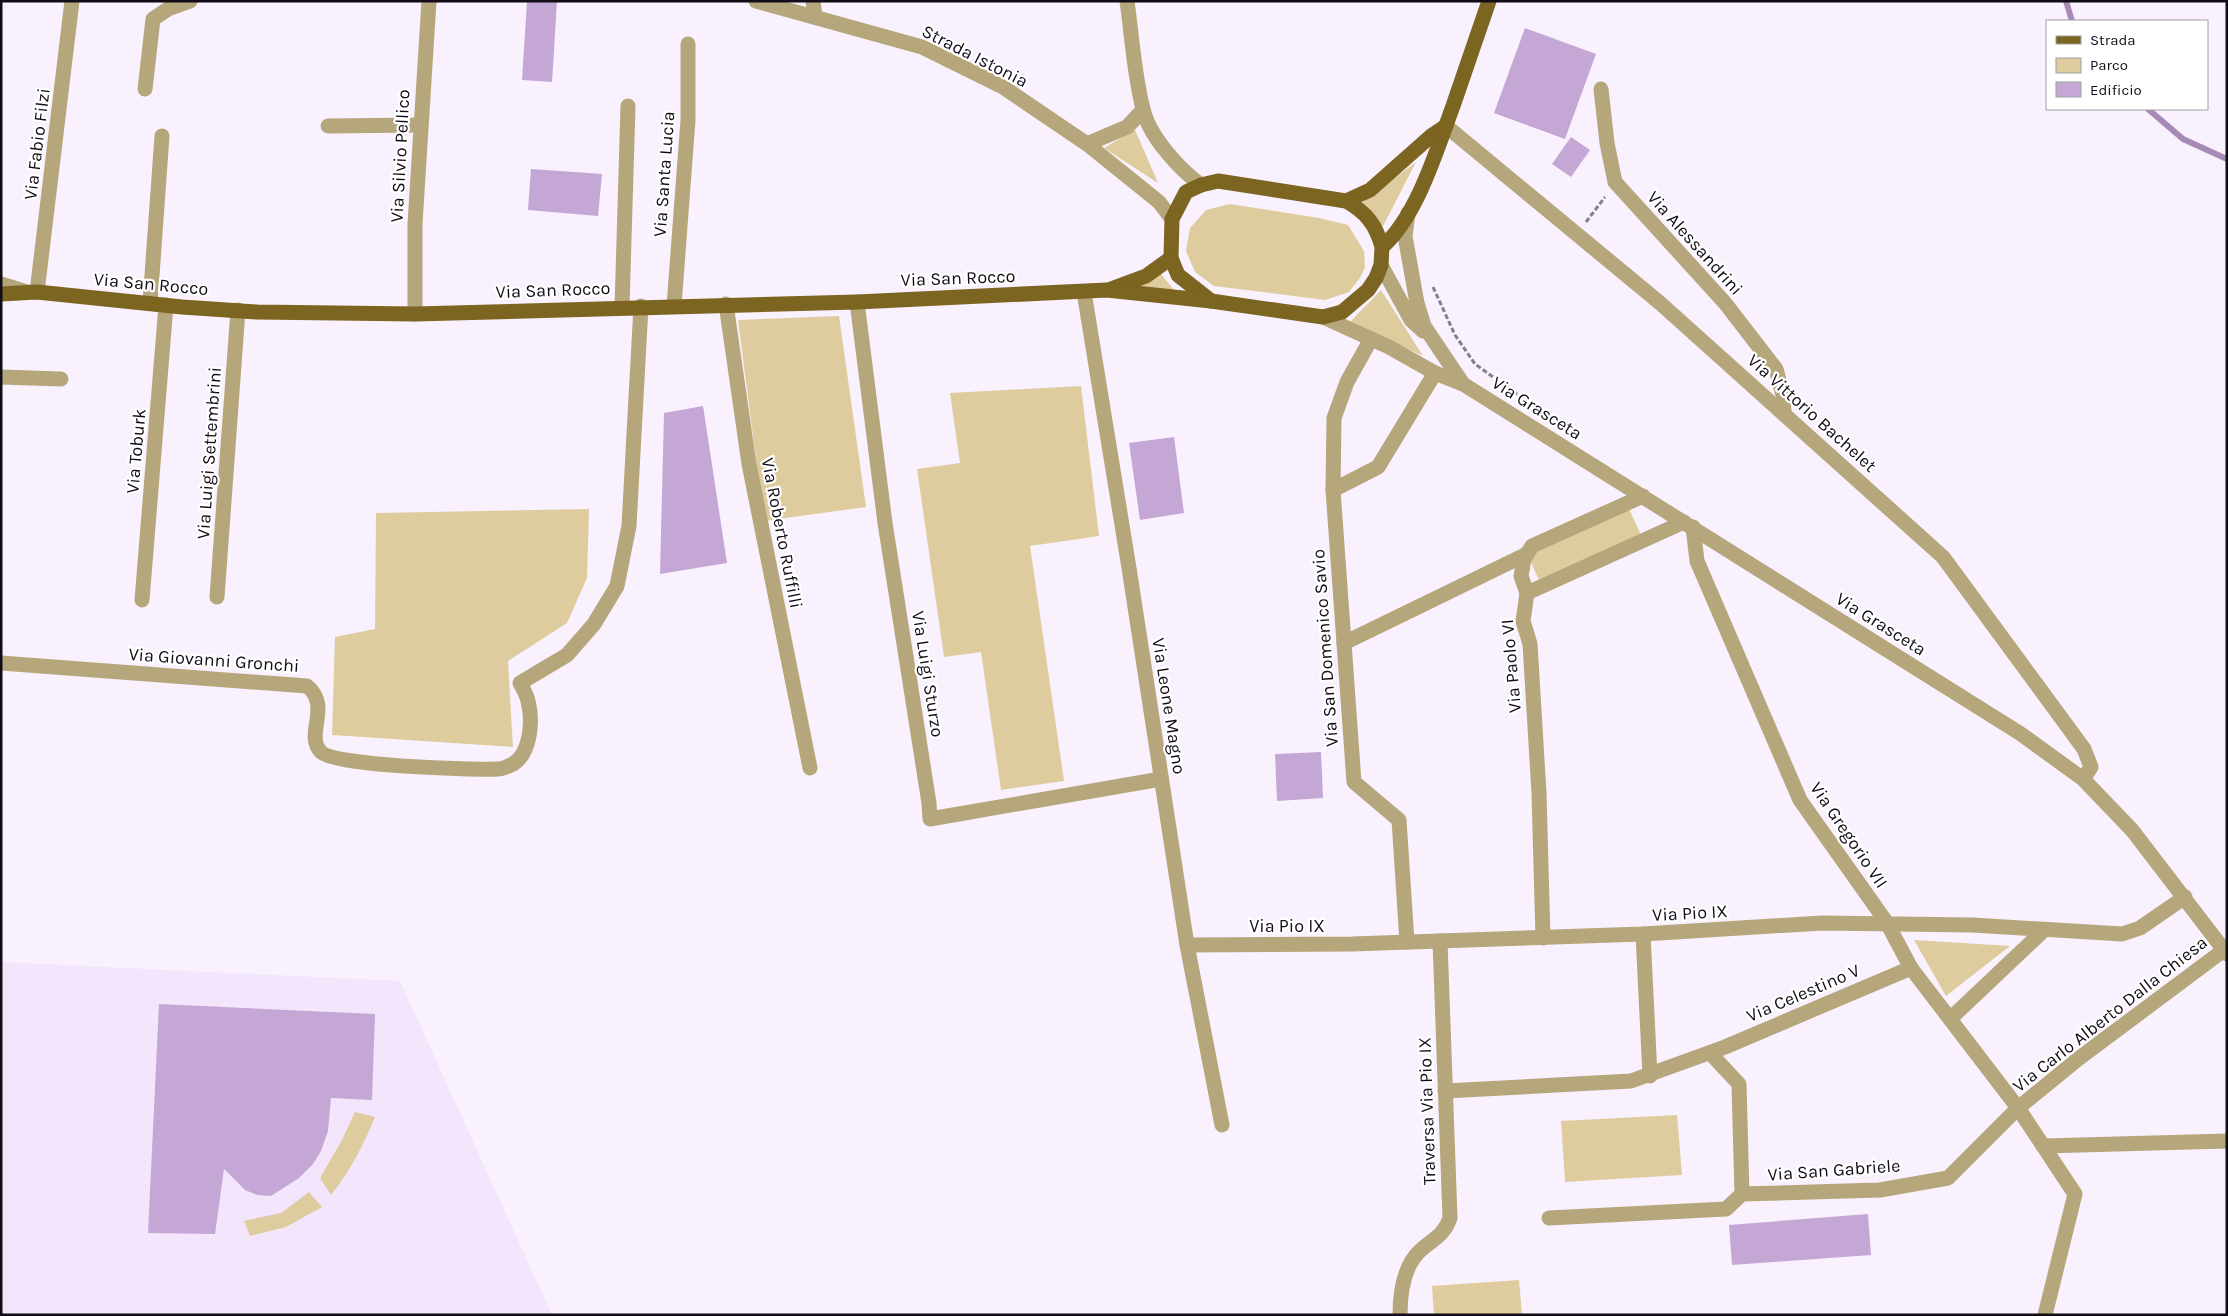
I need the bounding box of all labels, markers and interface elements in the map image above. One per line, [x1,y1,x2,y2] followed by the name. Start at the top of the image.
[918,20,1032,92] street label: Strada Istonia
[2046,20,2208,110] legend
[2090,31,2136,49] text: Strada
[2090,56,2128,74] text: Parco
[2090,81,2142,99] text: Edificio
[19,87,55,201] street label: Via Fabio Filzi
[386,89,414,223] street label: Via Silvio Pellico
[649,110,679,238] street label: Via Santa Lucia
[1642,186,1748,300] street label: Via Alessandrini
[900,265,1016,291] street label: Via San Rocco
[93,268,209,300] street label: Via San Rocco
[495,277,611,303] street label: Via San Rocco
[1743,349,1881,477] street label: Via Vittorio Bachelet
[192,366,226,540] street label: Via Luigi Settembrini
[1488,372,1586,444] street label: Via Grasceta
[121,408,151,494] street label: Via Toburk
[757,456,807,610] street label: Via Roberto Ruffilli
[1307,548,1343,748] street label: Via San Domenico Savio
[1832,588,1930,660] street label: Via Grasceta
[907,609,949,739] street label: Via Luigi Sturzo
[1496,618,1526,714] street label: Via Paolo VI
[1147,636,1191,776] street label: Via Leone Magno
[128,643,300,677] street label: Via Giovanni Gronchi
[1805,778,1893,892] street label: Via Gregorio VII
[1652,900,1728,926] street label: Via Pio IX
[1249,915,1325,937] street label: Via Pio IX
[2008,931,2212,1097] street label: Via Carlo Alberto Dalla Chiesa
[1743,959,1863,1027] street label: Via Celestino V
[1413,1037,1441,1185] street label: Traversa Via Pio IX
[1767,1154,1901,1186] street label: Via San Gabriele

